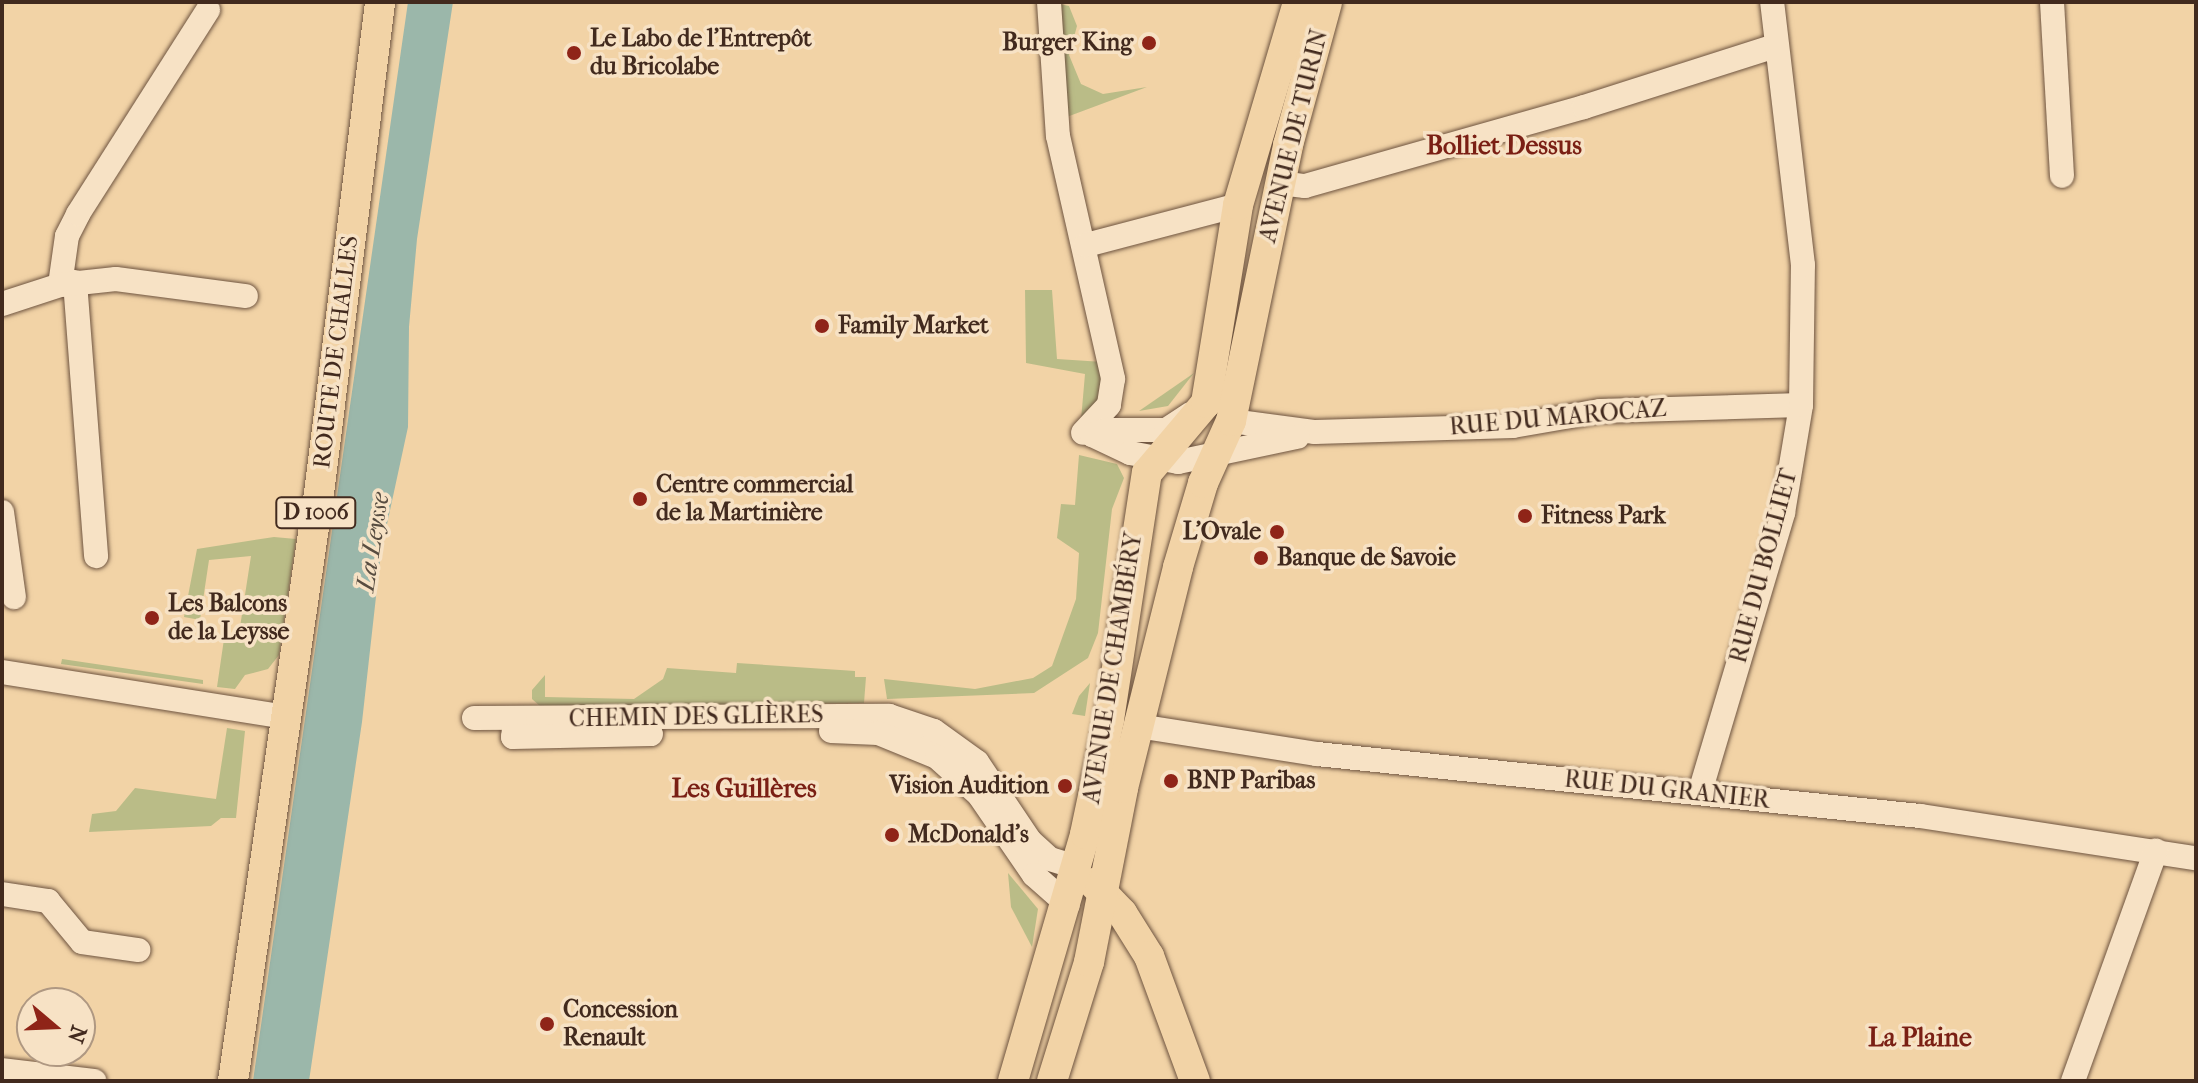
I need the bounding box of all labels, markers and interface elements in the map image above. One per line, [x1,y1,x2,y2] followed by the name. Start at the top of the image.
[590,25,812,81] place label: Le Labo de l'Entrepôt du Bricolabe
[1254,26,1334,246] street label: AVENUE DE TURIN
[1002,29,1133,57] place label: Burger King
[1140,34,1158,52] marker: Burger King
[565,44,583,62] marker: Le Labo de l'Entrepôt du Bricolabe
[1426,130,1582,162] district label: Bolliet Dessus
[307,234,365,470] street label: ROUTE DE CHALLES
[838,312,988,340] place label: Family Market
[813,317,831,335] marker: Family Market
[1448,394,1668,442] street label: RUE DU MAROCAZ
[1724,466,1804,666] street label: RUE DU BOLLIET
[656,471,853,527] place label: Centre commercial de la Martinière
[350,490,396,594] water label: La Leysse
[631,490,649,508] marker: Centre commercial de la Martinière
[274,495,358,531] road number: D 1006
[1541,502,1666,530] place label: Fitness Park
[1516,507,1534,525] marker: Fitness Park
[1183,518,1261,546] place label: L'Ovale
[1268,523,1286,541] marker: L'Ovale
[1077,530,1149,806] street label: AVENUE DE CHAMBÉRY
[1277,544,1456,572] place label: Banque de Savoie
[1252,549,1270,567] marker: Banque de Savoie
[168,590,289,646] place label: Les Balcons de la Leysse
[143,609,161,627] marker: Les Balcons de la Leysse
[568,700,824,734] street label: CHEMIN DES GLIÈRES
[1563,765,1771,815] street label: RUE DU GRANIER
[1187,767,1315,795] place label: BNP Paribas
[889,772,1049,800] place label: Vision Audition
[1162,772,1180,790] marker: BNP Paribas
[671,773,817,805] district label: Les Guillères
[1056,777,1074,795] marker: Vision Audition
[908,821,1029,849] place label: McDonald's
[883,826,901,844] marker: McDonald's
[16,987,96,1067] north arrow
[563,996,678,1052] place label: Concession Renault
[538,1015,556,1033] marker: Concession Renault
[62,1022,92,1046] text: N
[1868,1022,1972,1054] district label: La Plaine

